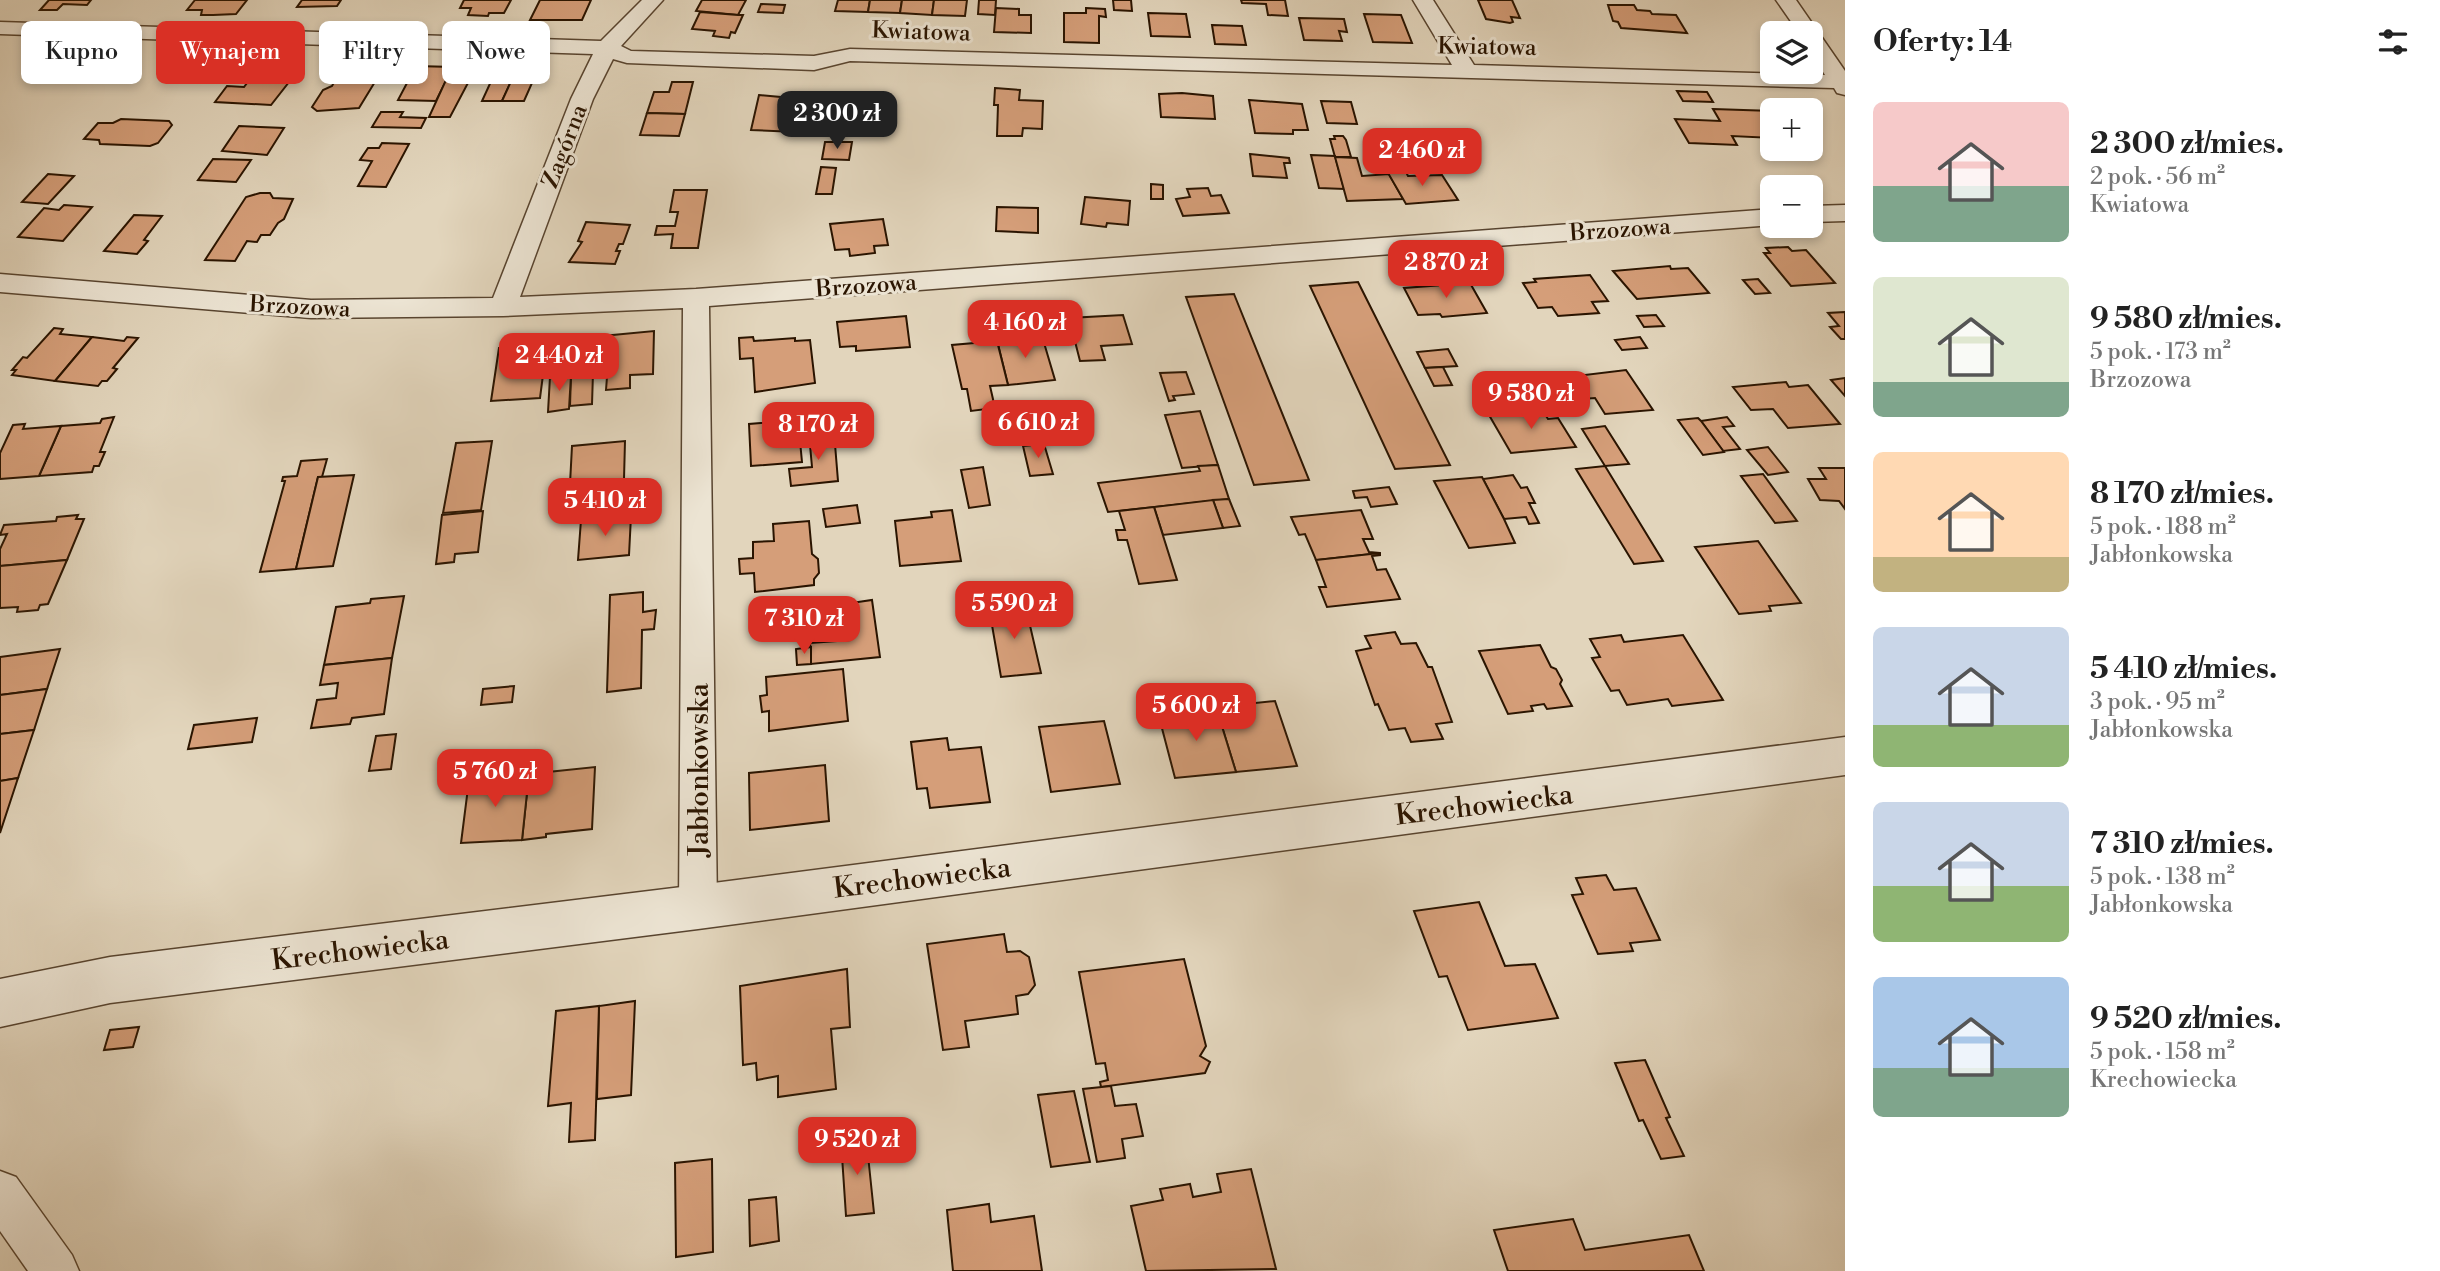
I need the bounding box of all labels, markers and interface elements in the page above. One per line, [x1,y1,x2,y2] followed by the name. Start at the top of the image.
[871,16,971,48] street label: Kwiatowa
[21,21,142,84] chip: Kupno
[156,21,305,84] chip: Wynajem
[319,21,428,84] chip: Filtry
[442,21,550,84] chip: Nowe
[1760,21,1823,238] map controls
[1760,21,1823,84] button: layers
[1873,23,2012,61] text: Oferty: 14
[2374,23,2412,61] icon: filters
[1437,32,1537,62] street label: Kwiatowa
[765,92,909,151] pin: 2 300 zł
[1760,98,1823,161] button: +
[536,100,594,192] street label: Zagórna
[793,100,881,128] text: 2 300 zł
[2090,125,2284,163] text: 2 300 zł/mies.
[1350,128,1494,188] pin: 2 460 zł
[1929,130,2013,214] icon: home
[1379,137,1465,165] text: 2 460 zł
[2090,163,2225,191] text: 2 pok. · 56 m²
[1760,175,1823,238] button: −
[2090,191,2189,219] text: Kwiatowa
[1568,212,1672,248] street label: Brzozowa
[1374,240,1518,300] pin: 2 870 zł
[1404,249,1488,277] text: 2 870 zł
[814,268,918,304] street label: Brzozowa
[248,290,352,324] street label: Brzozowa
[953,300,1097,360] pin: 4 160 zł
[2090,300,2282,338] text: 9 580 zł/mies.
[1929,305,2013,389] icon: home
[984,309,1066,337] text: 4 160 zł
[487,334,631,393] pin: 2 440 zł
[2090,338,2231,366] text: 5 pok. · 173 m²
[515,342,603,370] text: 2 440 zł
[2090,366,2191,394] text: Brzozowa
[1459,372,1603,431] pin: 9 580 zł
[1488,380,1574,408] text: 9 580 zł
[966,400,1110,460] pin: 6 610 zł
[746,402,890,462] pin: 8 170 zł
[997,409,1079,437] text: 6 610 zł
[778,411,858,439] text: 8 170 zł
[2090,475,2274,513] text: 8 170 zł/mies.
[533,478,677,538] pin: 5 410 zł
[1929,480,2013,564] icon: home
[564,487,646,515] text: 5 410 zł
[2090,513,2236,541] text: 5 pok. · 188 m²
[2090,541,2233,569] text: Jabłonkowska
[942,582,1086,641] pin: 5 590 zł
[971,590,1057,618] text: 5 590 zł
[732,596,876,656] pin: 7 310 zł
[764,605,844,633] text: 7 310 zł
[2090,650,2277,688] text: 5 410 zł/mies.
[1929,655,2013,739] icon: home
[682,682,717,858] street label: Jabłonkowska
[1124,684,1268,743] pin: 5 600 zł
[2090,688,2225,716] text: 3 pok. · 95 m²
[1152,692,1240,720] text: 5 600 zł
[2090,716,2233,744] text: Jabłonkowska
[423,750,567,809] pin: 5 760 zł
[453,758,537,786] text: 5 760 zł
[1393,777,1576,834] street label: Krechowiecka
[2090,825,2274,863] text: 7 310 zł/mies.
[1929,830,2013,914] icon: home
[831,850,1014,907] street label: Krechowiecka
[2090,863,2235,891] text: 5 pok. · 138 m²
[2090,891,2233,919] text: Jabłonkowska
[269,922,452,979] street label: Krechowiecka
[2090,1000,2282,1038] text: 9 520 zł/mies.
[1929,1005,2013,1089] icon: home
[2090,1038,2235,1066] text: 5 pok. · 158 m²
[2090,1066,2237,1094] text: Krechowiecka
[785,1118,929,1177] pin: 9 520 zł
[814,1126,900,1154] text: 9 520 zł

